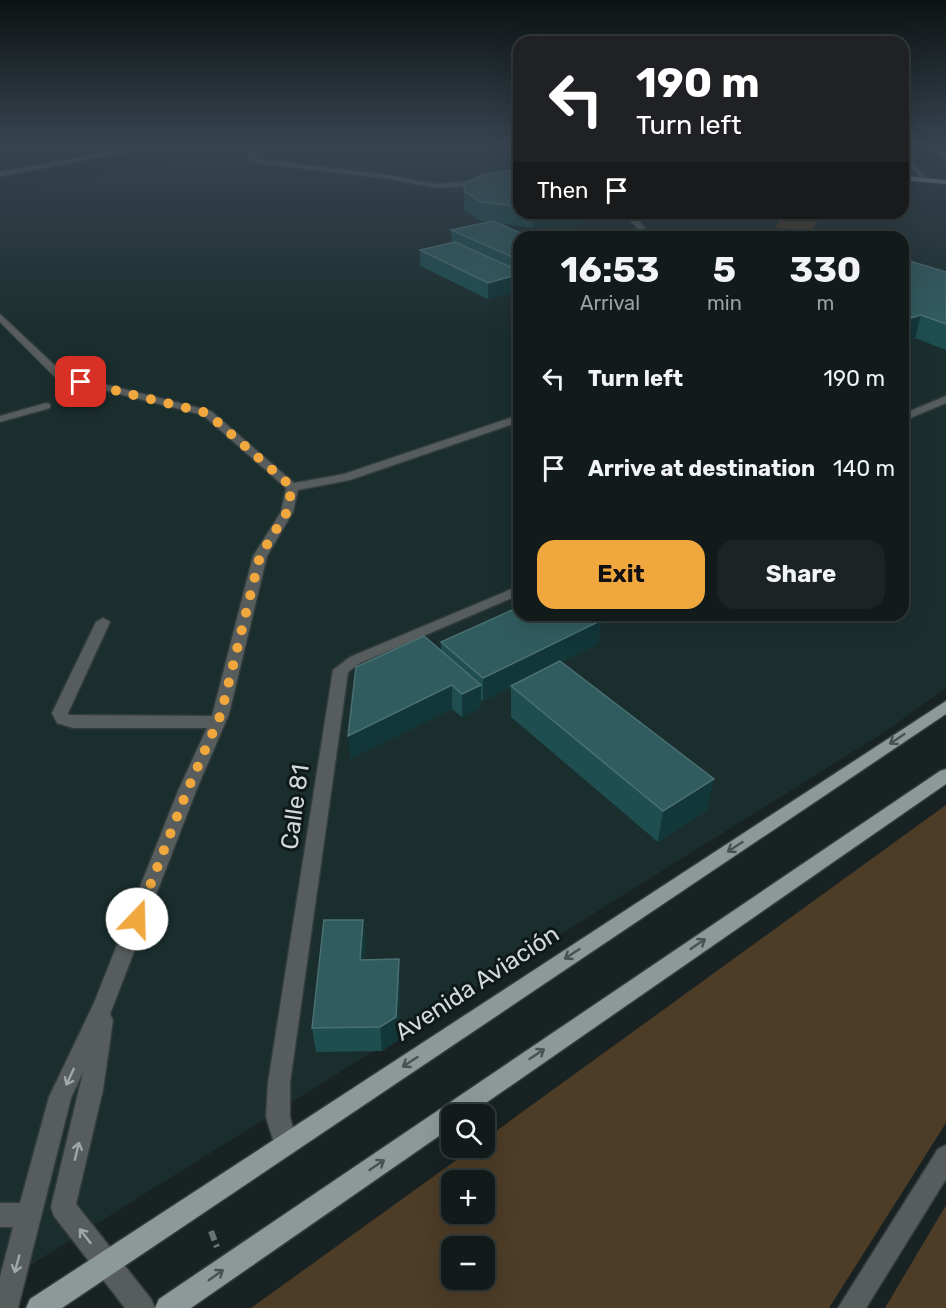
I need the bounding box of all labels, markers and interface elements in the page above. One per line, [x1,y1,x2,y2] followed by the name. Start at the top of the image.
[636,58,760,108] text: 190 m
[537,60,615,138] icon: left
[636,109,741,141] text: Turn left
[600,174,633,207] icon: arrive
[537,177,588,204] text: Then
[561,248,659,291] text: 16:53
[713,248,736,291] text: 5
[789,248,861,291] text: 330
[580,291,640,315] text: Arrival
[707,291,742,315] text: min
[816,291,834,315] text: m
[55,356,106,407] pin
[537,362,570,395] icon: left
[64,365,97,398] icon: arrive
[588,365,683,392] text: Turn left
[824,365,885,392] text: 190 m
[537,452,570,485] icon: arrive
[588,455,815,482] text: Arrive at destination
[833,455,895,482] text: 140 m
[537,540,705,609] button: Exit
[717,540,885,609] button: Share
[890,733,906,745] one-way arrow
[275,763,315,851] street label: Calle 81
[727,841,744,853] one-way arrow
[105,887,169,951] position arrow
[390,920,564,1046] street label: Avenida Aviación
[690,938,706,950] one-way arrow
[564,948,581,960] one-way arrow
[529,1048,545,1060] one-way arrow
[402,1056,418,1068] one-way arrow
[63,1067,75,1085] one-way arrow
[441,1104,495,1290] map controls
[441,1104,495,1158] button: search
[72,1142,83,1161] one-way arrow
[368,1158,385,1171] one-way arrow
[441,1170,495,1224] button: +
[79,1228,92,1244] one-way arrow
[441,1236,495,1290] button: −
[11,1254,22,1273] one-way arrow
[207,1269,223,1281] one-way arrow

